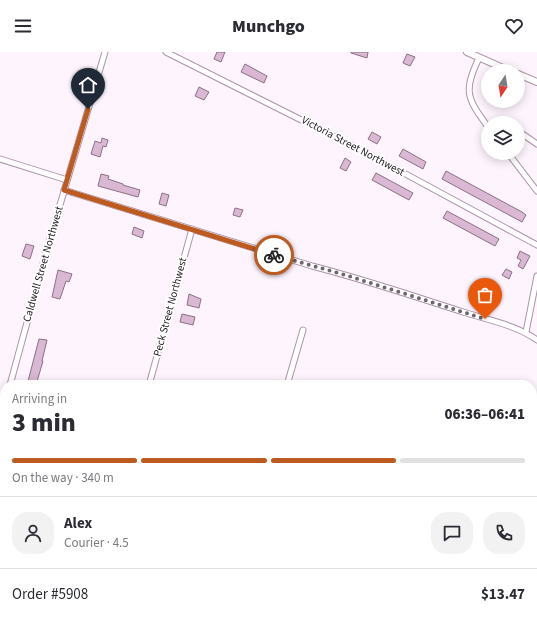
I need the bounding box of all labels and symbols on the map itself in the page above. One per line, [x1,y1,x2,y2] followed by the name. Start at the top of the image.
[481,64,525,108] north arrow
[71,68,105,109] pin
[299,112,407,180] street label: Victoria Street Northwest
[19,204,67,324] street label: Caldwell Street Northwest
[254,235,294,275] courier
[150,256,190,358] street label: Peck Street Northwest
[468,278,502,319] pin

